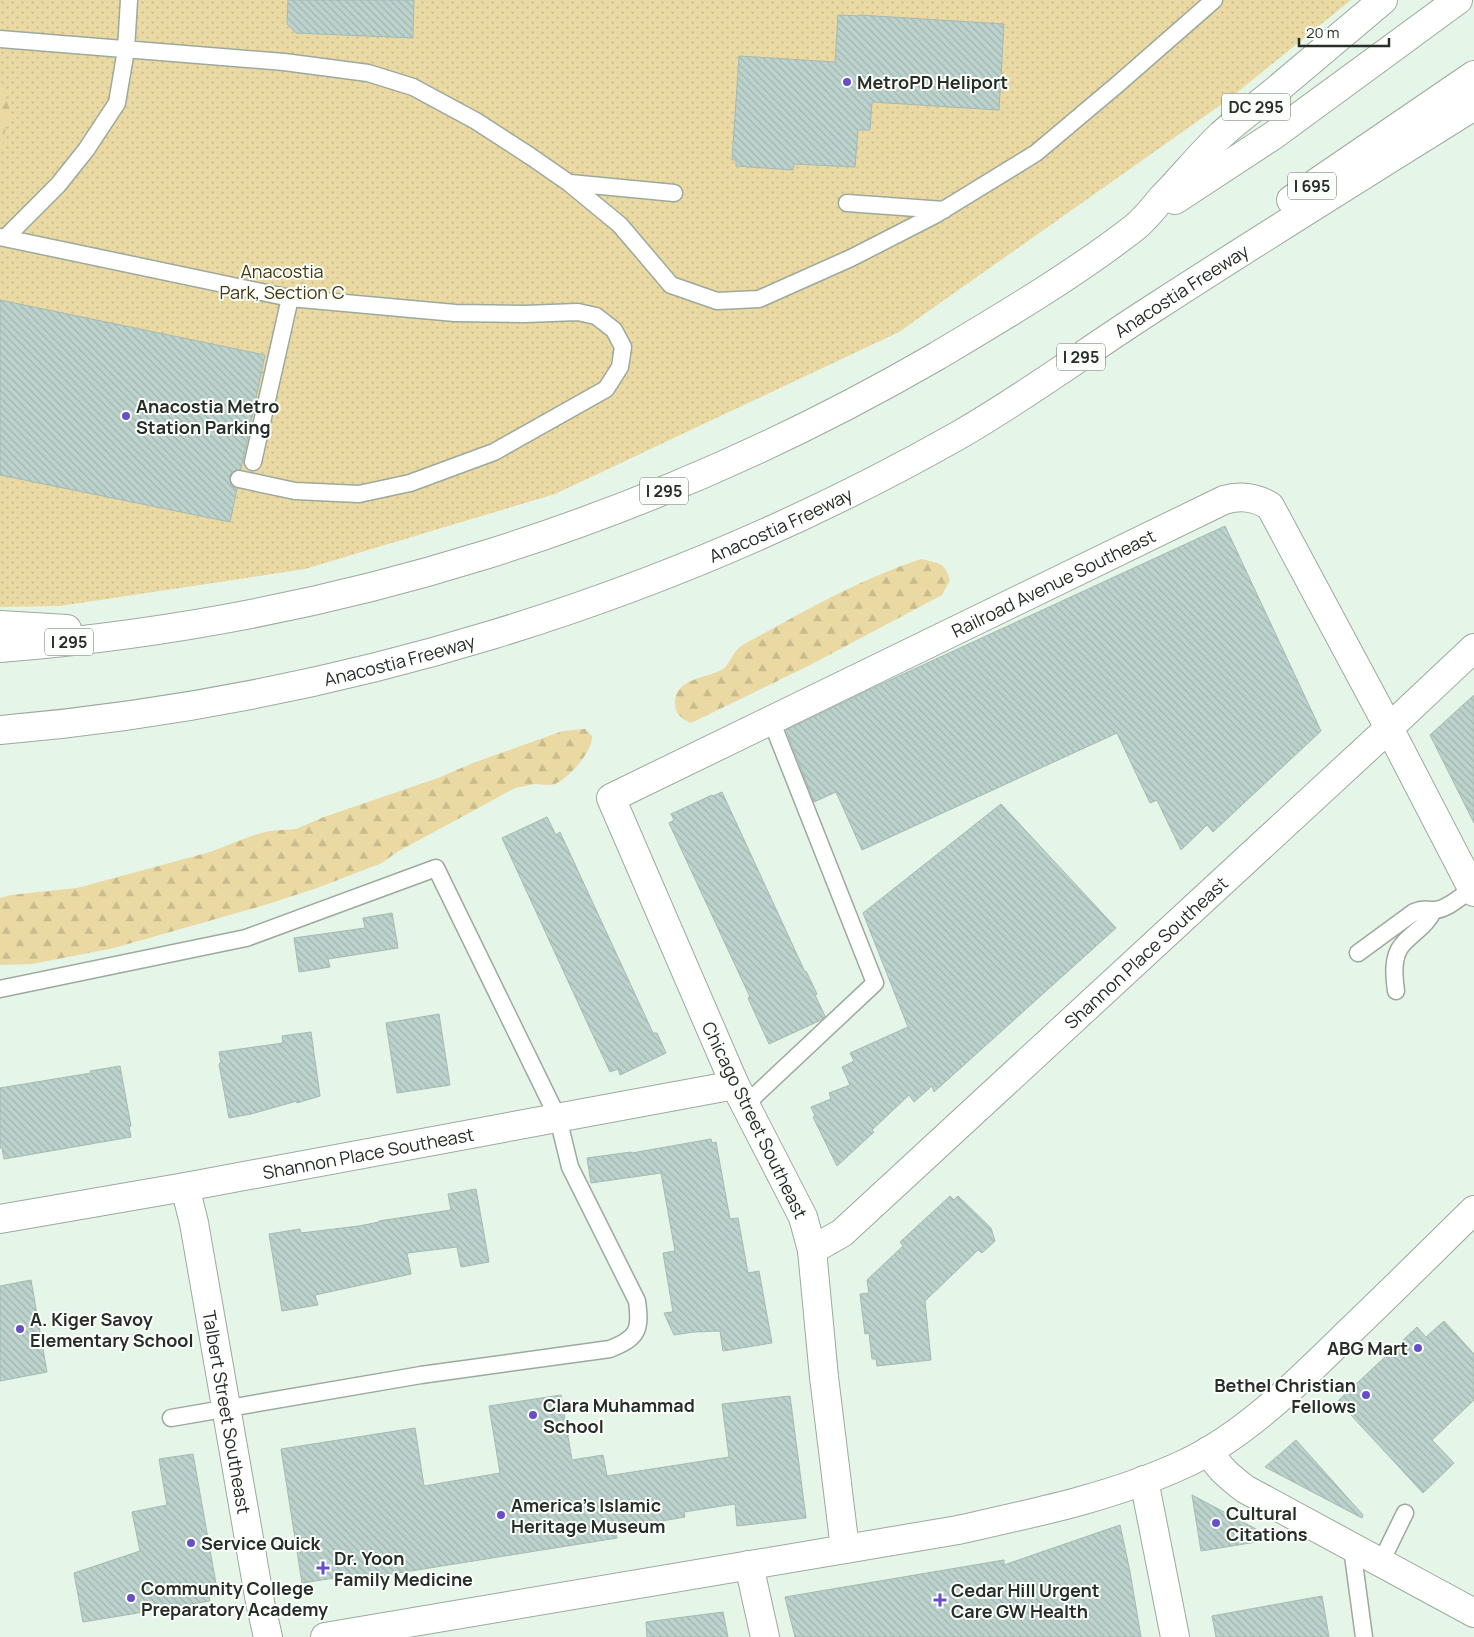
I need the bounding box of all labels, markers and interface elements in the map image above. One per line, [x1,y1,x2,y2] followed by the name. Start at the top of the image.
[1299,15,1389,47] scale bar
[1306,22,1339,43] text: 20 m
[857,70,1008,94] place label: MetroPD Heliport
[841,76,853,88] marker: MetroPD Heliport
[1222,94,1290,120] road number: DC 295
[1288,172,1336,200] road number: I 695
[1109,238,1253,343] street label: Anacostia Freeway
[219,259,345,304] park label: Anacostia Park, Section C
[1057,344,1105,371] road number: I 295
[136,394,279,439] place label: Anacostia Metro Station Parking
[120,410,132,422] marker: Anacostia Metro Station Parking
[640,478,688,504] road number: I 295
[705,481,857,568] street label: Anacostia Freeway
[947,523,1159,643] street label: Railroad Avenue Southeast
[45,628,93,656] road number: I 295
[322,629,478,691] street label: Anacostia Freeway
[1059,871,1233,1034] street label: Shannon Place Southeast
[697,1017,813,1223] street label: Chicago Street Southeast
[261,1122,476,1184] street label: Shannon Place Southeast
[30,1307,193,1352] place label: A. Kiger Savoy Elementary School
[197,1308,256,1516] street label: Talbert Street Southeast
[14,1323,26,1335] marker: A. Kiger Savoy Elementary School
[1327,1336,1408,1360] place label: ABG Mart
[1412,1342,1424,1354] marker: ABG Mart
[1214,1373,1356,1418] place label: Bethel Christian Fellows
[1360,1389,1372,1401] marker: Bethel Christian Fellows
[543,1393,695,1438] place label: Clara Muhammad School
[527,1409,539,1421] marker: Clara Muhammad School
[511,1493,665,1538] place label: America's Islamic Heritage Museum
[1226,1501,1308,1546] place label: Cultural Citations
[495,1509,507,1521] marker: America's Islamic Heritage Museum
[1210,1517,1222,1529] marker: Cultural Citations
[201,1531,322,1555] place label: Service Quick
[185,1537,197,1549] marker: Service Quick
[334,1546,473,1591] place label: Dr. Yoon Family Medicine
[316,1561,330,1575] marker: Dr. Yoon Family Medicine
[141,1576,328,1621] place label: Community College Preparatory Academy
[951,1578,1100,1623] place label: Cedar Hill Urgent Care GW Health
[125,1592,137,1604] marker: Community College Preparatory Academy
[933,1593,947,1607] marker: Cedar Hill Urgent Care GW Health

